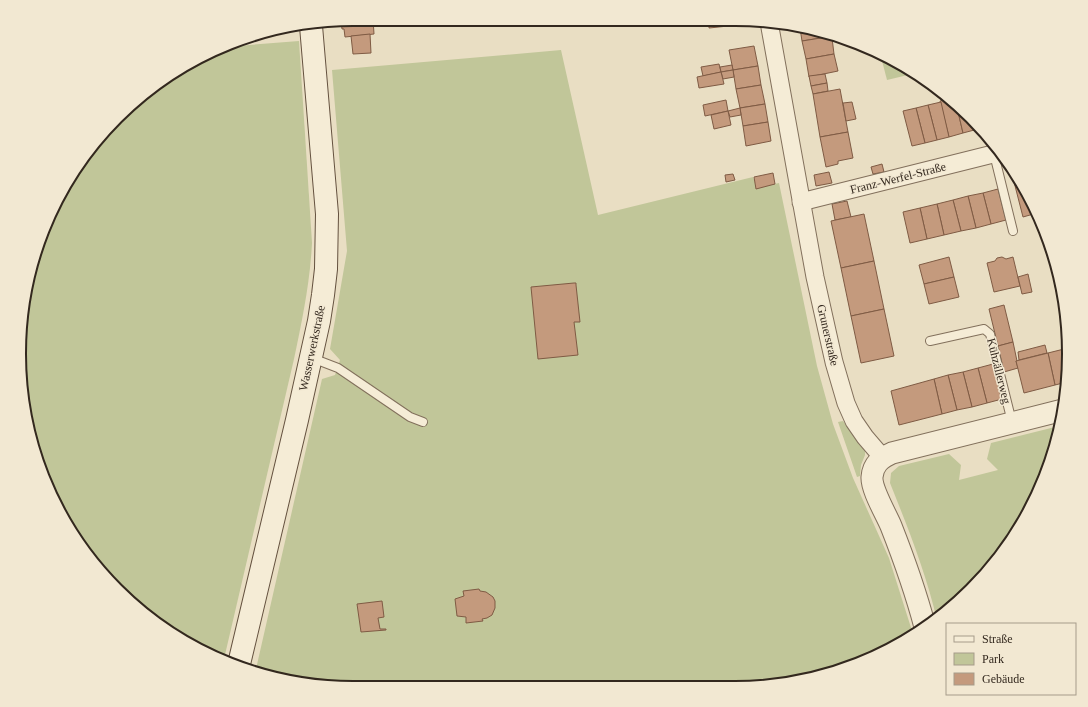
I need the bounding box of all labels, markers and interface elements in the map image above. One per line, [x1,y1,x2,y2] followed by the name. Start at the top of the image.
[849,159,947,197] street label: Franz-Werfel-Straße
[814,303,842,367] street label: Grunerstraße
[296,304,328,392] street label: Wasserwerkstraße
[984,337,1014,405] street label: Kühzällerweg
[946,623,1076,695] legend
[982,632,1013,646] text: Straße
[982,652,1004,666] text: Park
[982,672,1025,686] text: Gebäude

